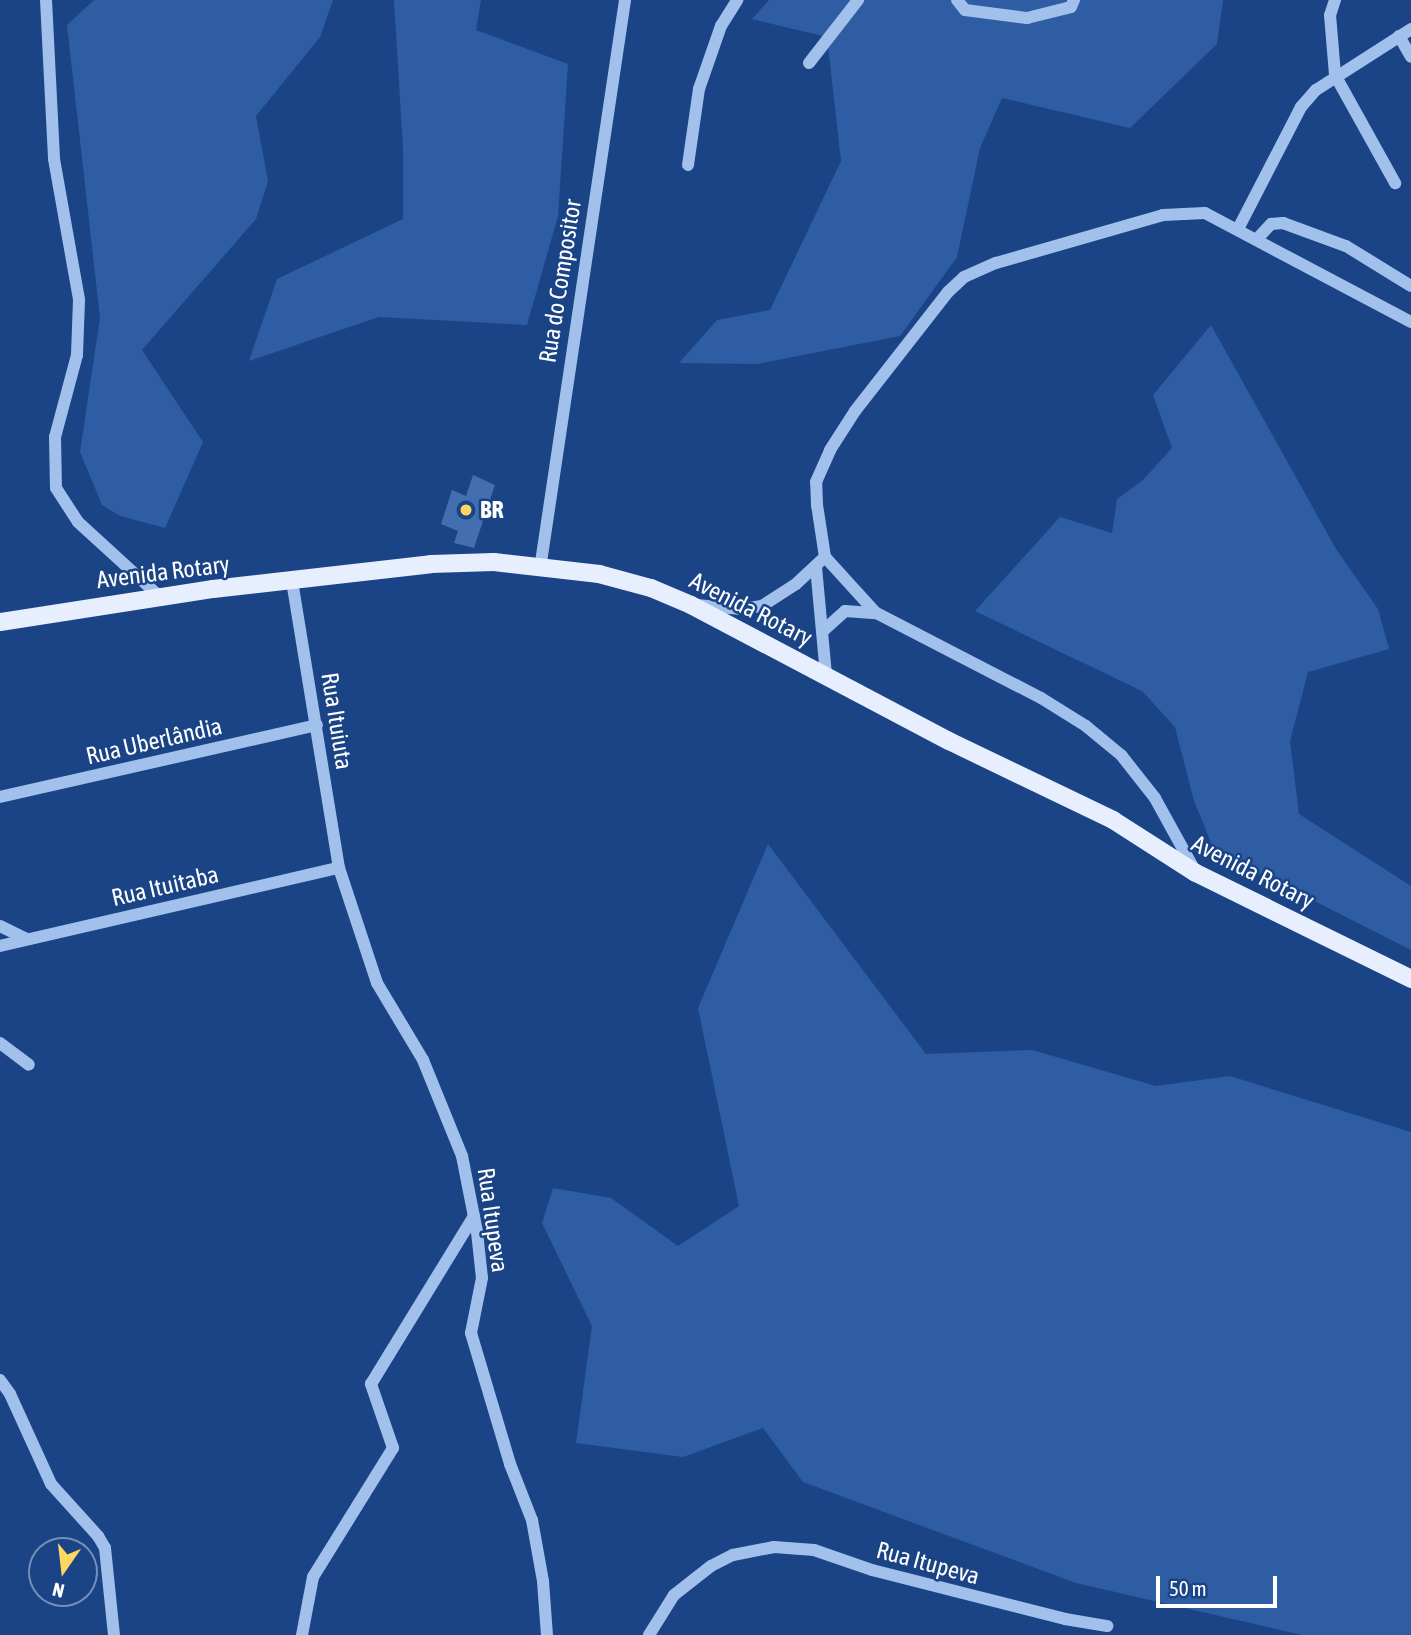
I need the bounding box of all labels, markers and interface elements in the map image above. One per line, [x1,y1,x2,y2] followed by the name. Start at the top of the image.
[533,197,587,365] street label: Rua do Compositor
[480,496,503,524] place label: BR
[458,502,474,518] marker: BR
[95,550,231,594] street label: Avenida Rotary
[685,566,817,652] street label: Avenida Rotary
[315,670,359,772] street label: Rua Ituiuta
[83,711,225,771] street label: Rua Uberlândia
[1187,829,1319,915] street label: Avenida Rotary
[109,860,221,912] street label: Rua Ituitaba
[471,1166,515,1274] street label: Rua Itupeva
[873,1535,983,1591] street label: Rua Itupeva
[28,1537,98,1607] north arrow
[1159,1562,1280,1606] scale bar
[1169,1576,1207,1600] text: 50 m
[50,1578,67,1602] text: N

